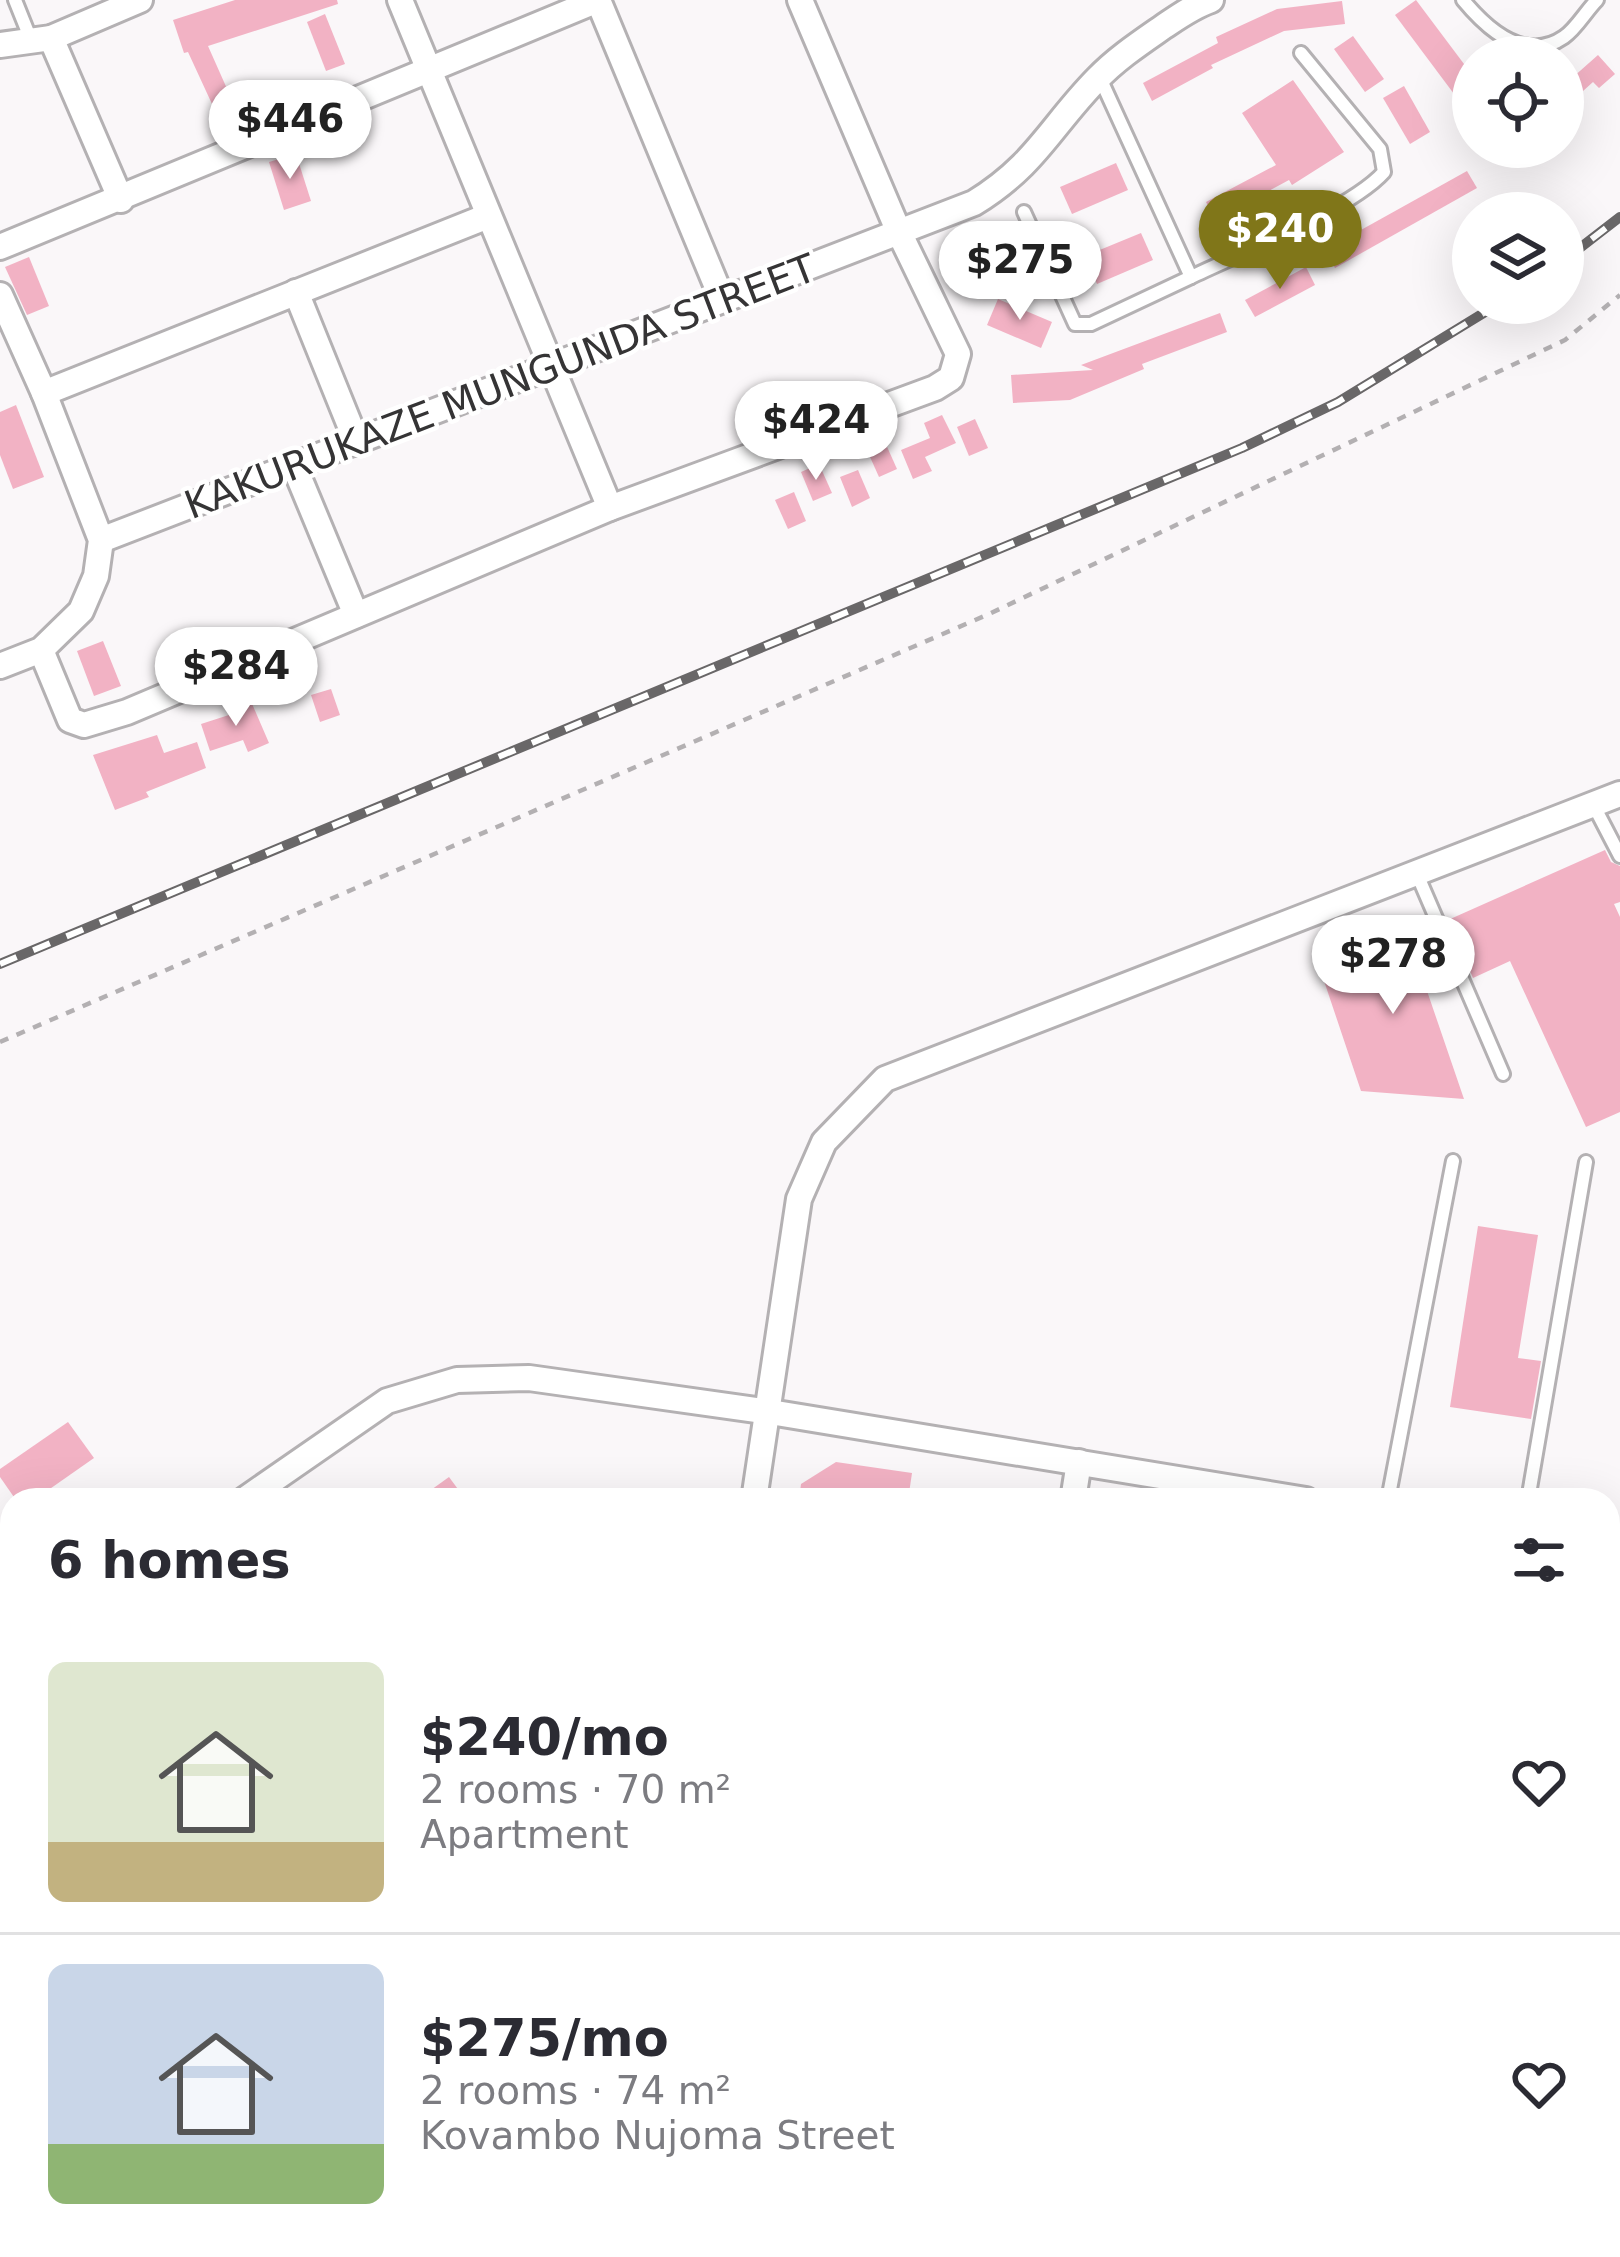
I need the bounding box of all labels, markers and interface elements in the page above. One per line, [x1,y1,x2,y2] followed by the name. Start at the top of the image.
[1452,36,1584,324] map controls
[1452,36,1584,168] button: locate
[219,80,361,182] pin: $446
[236,96,344,141] text: $446
[1209,190,1351,292] pin: $240
[1452,192,1584,324] button: layers
[1226,206,1334,251] text: $240
[949,221,1091,323] pin: $275
[966,237,1074,282] text: $275
[178,245,822,528] street label: KAKURUKAZE MUNGUNDA STREET
[745,381,887,483] pin: $424
[762,397,870,442] text: $424
[165,627,307,729] pin: $284
[182,643,290,688] text: $284
[1322,915,1464,1017] pin: $278
[1339,931,1447,976] text: $278
[1506,1527,1572,1593] icon: filters
[48,1531,291,1590] text: 6 homes
[420,1708,669,1767] text: $240/mo
[144,1710,288,1854] icon: home
[1506,1749,1572,1815] icon: heart
[420,1767,731,1812] text: 2 rooms · 70 m²
[420,1812,629,1857] text: Apartment
[420,2009,669,2068] text: $275/mo
[144,2012,288,2156] icon: home
[1506,2051,1572,2117] icon: heart
[420,2068,731,2113] text: 2 rooms · 74 m²
[420,2113,895,2158] text: Kovambo Nujoma Street

